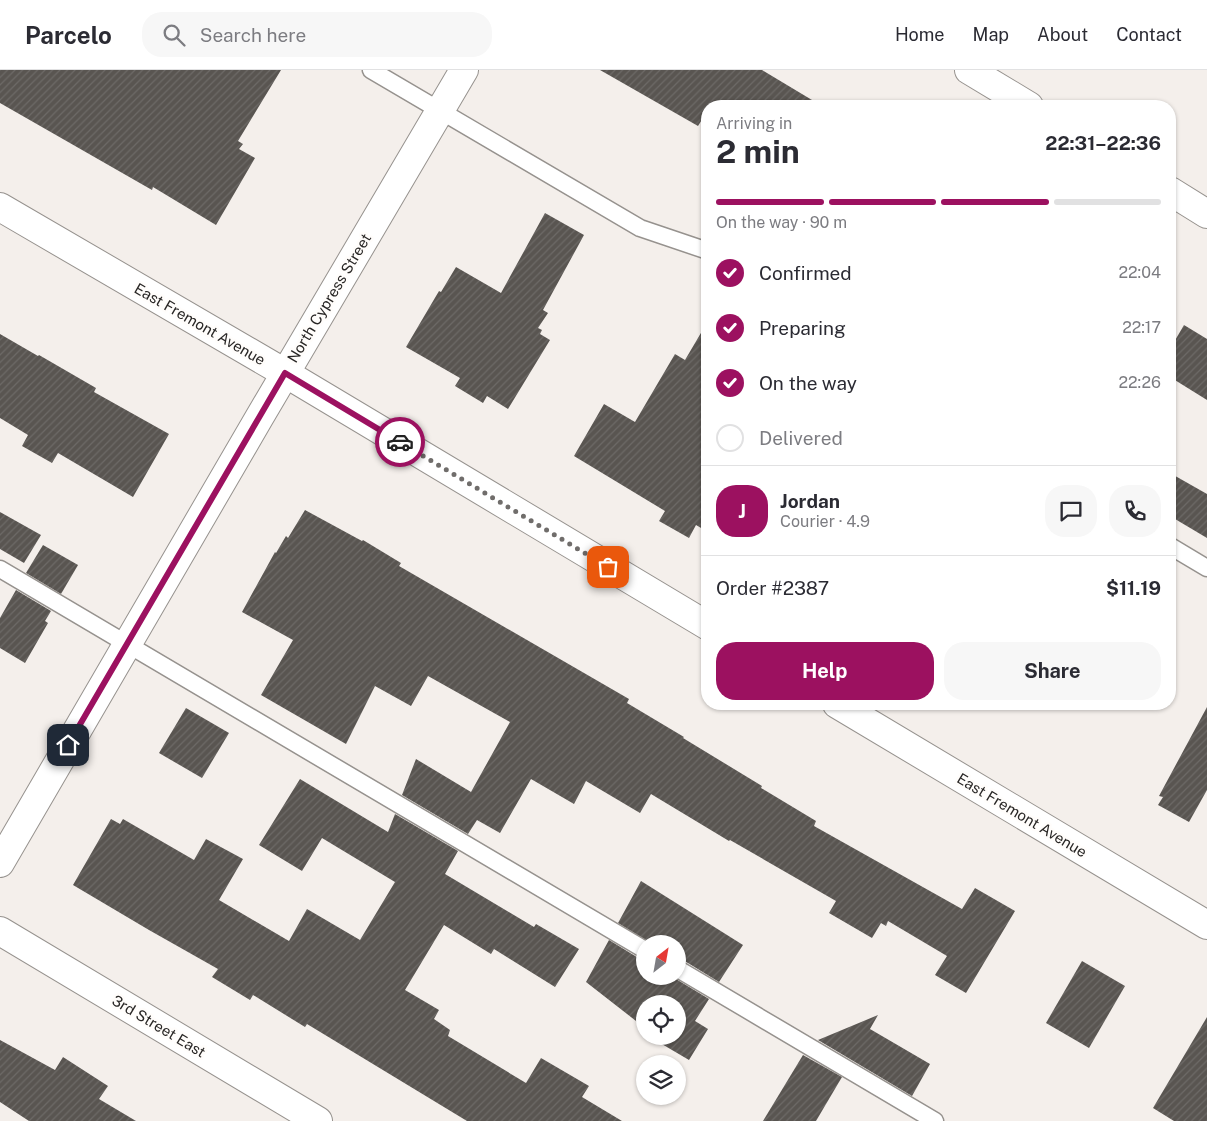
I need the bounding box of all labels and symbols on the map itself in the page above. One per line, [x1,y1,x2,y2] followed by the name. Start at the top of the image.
[284,230,374,366] street label: North Cypress Street
[132,280,268,368] street label: East Fremont Avenue
[375,417,425,467] courier
[587,546,629,588] pin
[47,724,89,766] pin
[954,770,1090,860] street label: East Fremont Avenue
[636,935,686,985] north arrow
[109,991,209,1061] street label: 3rd Street East

